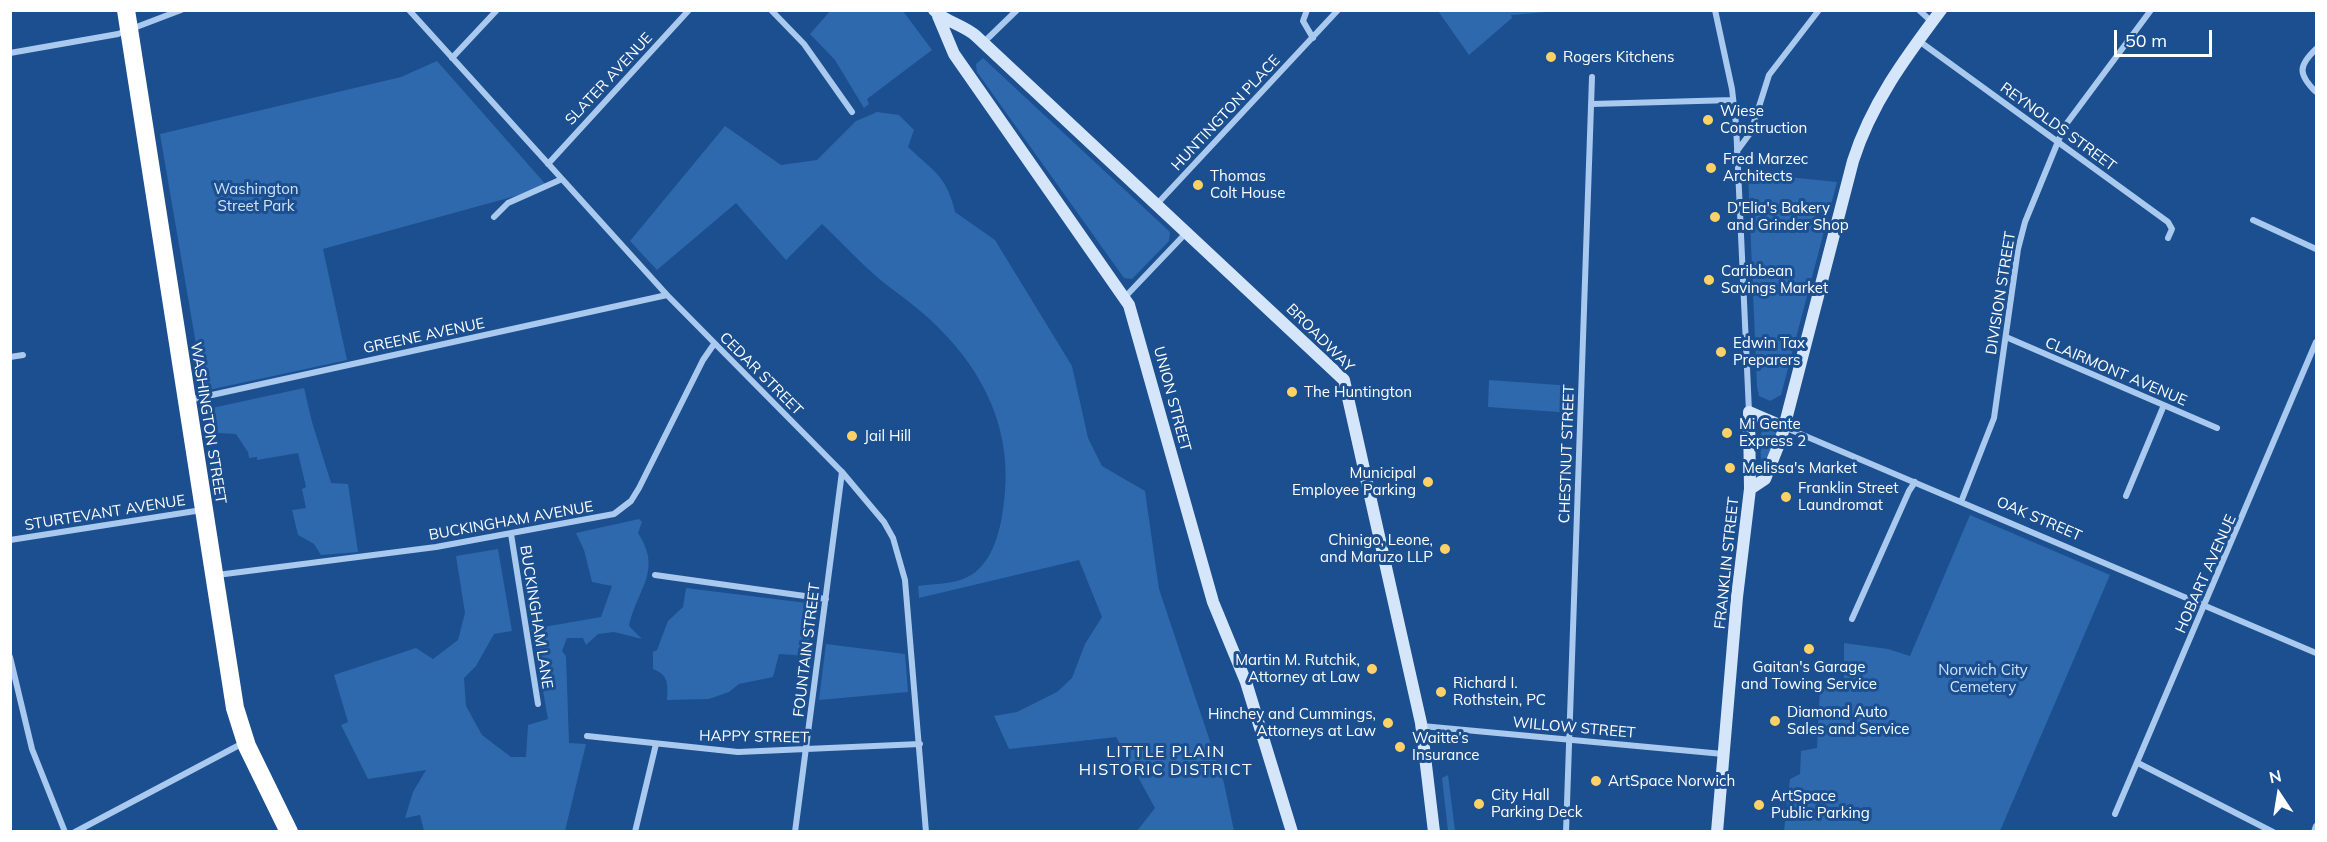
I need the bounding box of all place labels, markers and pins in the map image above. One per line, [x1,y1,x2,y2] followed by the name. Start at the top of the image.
[1563,48,1675,66] place label: Rogers Kitchens
[1544,50,1558,64] marker: Rogers Kitchens
[1720,102,1807,137] place label: Wiese Construction
[1701,113,1715,127] marker: Wiese Construction
[1723,150,1808,185] place label: Fred Marzec Architects
[1704,161,1718,175] marker: Fred Marzec Architects
[1210,167,1285,202] place label: Thomas Colt House
[1191,178,1205,192] marker: Thomas Colt House
[1727,199,1849,234] place label: D'Elia's Bakery and Grinder Shop
[1708,210,1722,224] marker: D'Elia's Bakery and Grinder Shop
[1721,262,1828,297] place label: Caribbean Savings Market
[1702,273,1716,287] marker: Caribbean Savings Market
[1733,334,1805,369] place label: Edwin Tax Preparers
[1714,345,1728,359] marker: Edwin Tax Preparers
[1304,383,1412,401] place label: The Huntington
[1285,385,1299,399] marker: The Huntington
[1739,415,1806,450] place label: Mi Gente Express 2
[1720,426,1734,440] marker: Mi Gente Express 2
[864,427,911,445] place label: Jail Hill
[845,429,859,443] marker: Jail Hill
[1742,459,1857,477] place label: Melissa's Market
[1723,461,1737,475] marker: Melissa's Market
[1292,464,1416,499] place label: Municipal Employee Parking
[1421,475,1435,489] marker: Municipal Employee Parking
[1798,479,1898,514] place label: Franklin Street Laundromat
[1779,490,1793,504] marker: Franklin Street Laundromat
[1320,531,1433,566] place label: Chinigo, Leone, and Maruzo LLP
[1438,542,1452,556] marker: Chinigo, Leone, and Maruzo LLP
[1802,642,1816,656] marker: Gaitan's Garage and Towing Service
[1235,651,1360,686] place label: Martin M. Rutchik, Attorney at Law
[1741,658,1877,693] place label: Gaitan's Garage and Towing Service
[1365,662,1379,676] marker: Martin M. Rutchik, Attorney at Law
[1453,674,1546,709] place label: Richard I. Rothstein, PC
[1434,685,1448,699] marker: Richard I. Rothstein, PC
[1787,703,1910,738] place label: Diamond Auto Sales and Service
[1208,705,1376,740] place label: Hinchey and Cummings, Attorneys at Law
[1768,714,1782,728] marker: Diamond Auto Sales and Service
[1381,716,1395,730] marker: Hinchey and Cummings, Attorneys at Law
[1412,729,1479,764] place label: Waitte’s Insurance
[1393,740,1407,754] marker: Waitte’s Insurance
[1608,772,1735,790] place label: ArtSpace Norwich
[1589,774,1603,788] marker: ArtSpace Norwich
[1491,786,1582,821] place label: City Hall Parking Deck
[1771,787,1870,822] place label: ArtSpace Public Parking
[1472,797,1486,811] marker: City Hall Parking Deck
[1752,798,1766,812] marker: ArtSpace Public Parking

